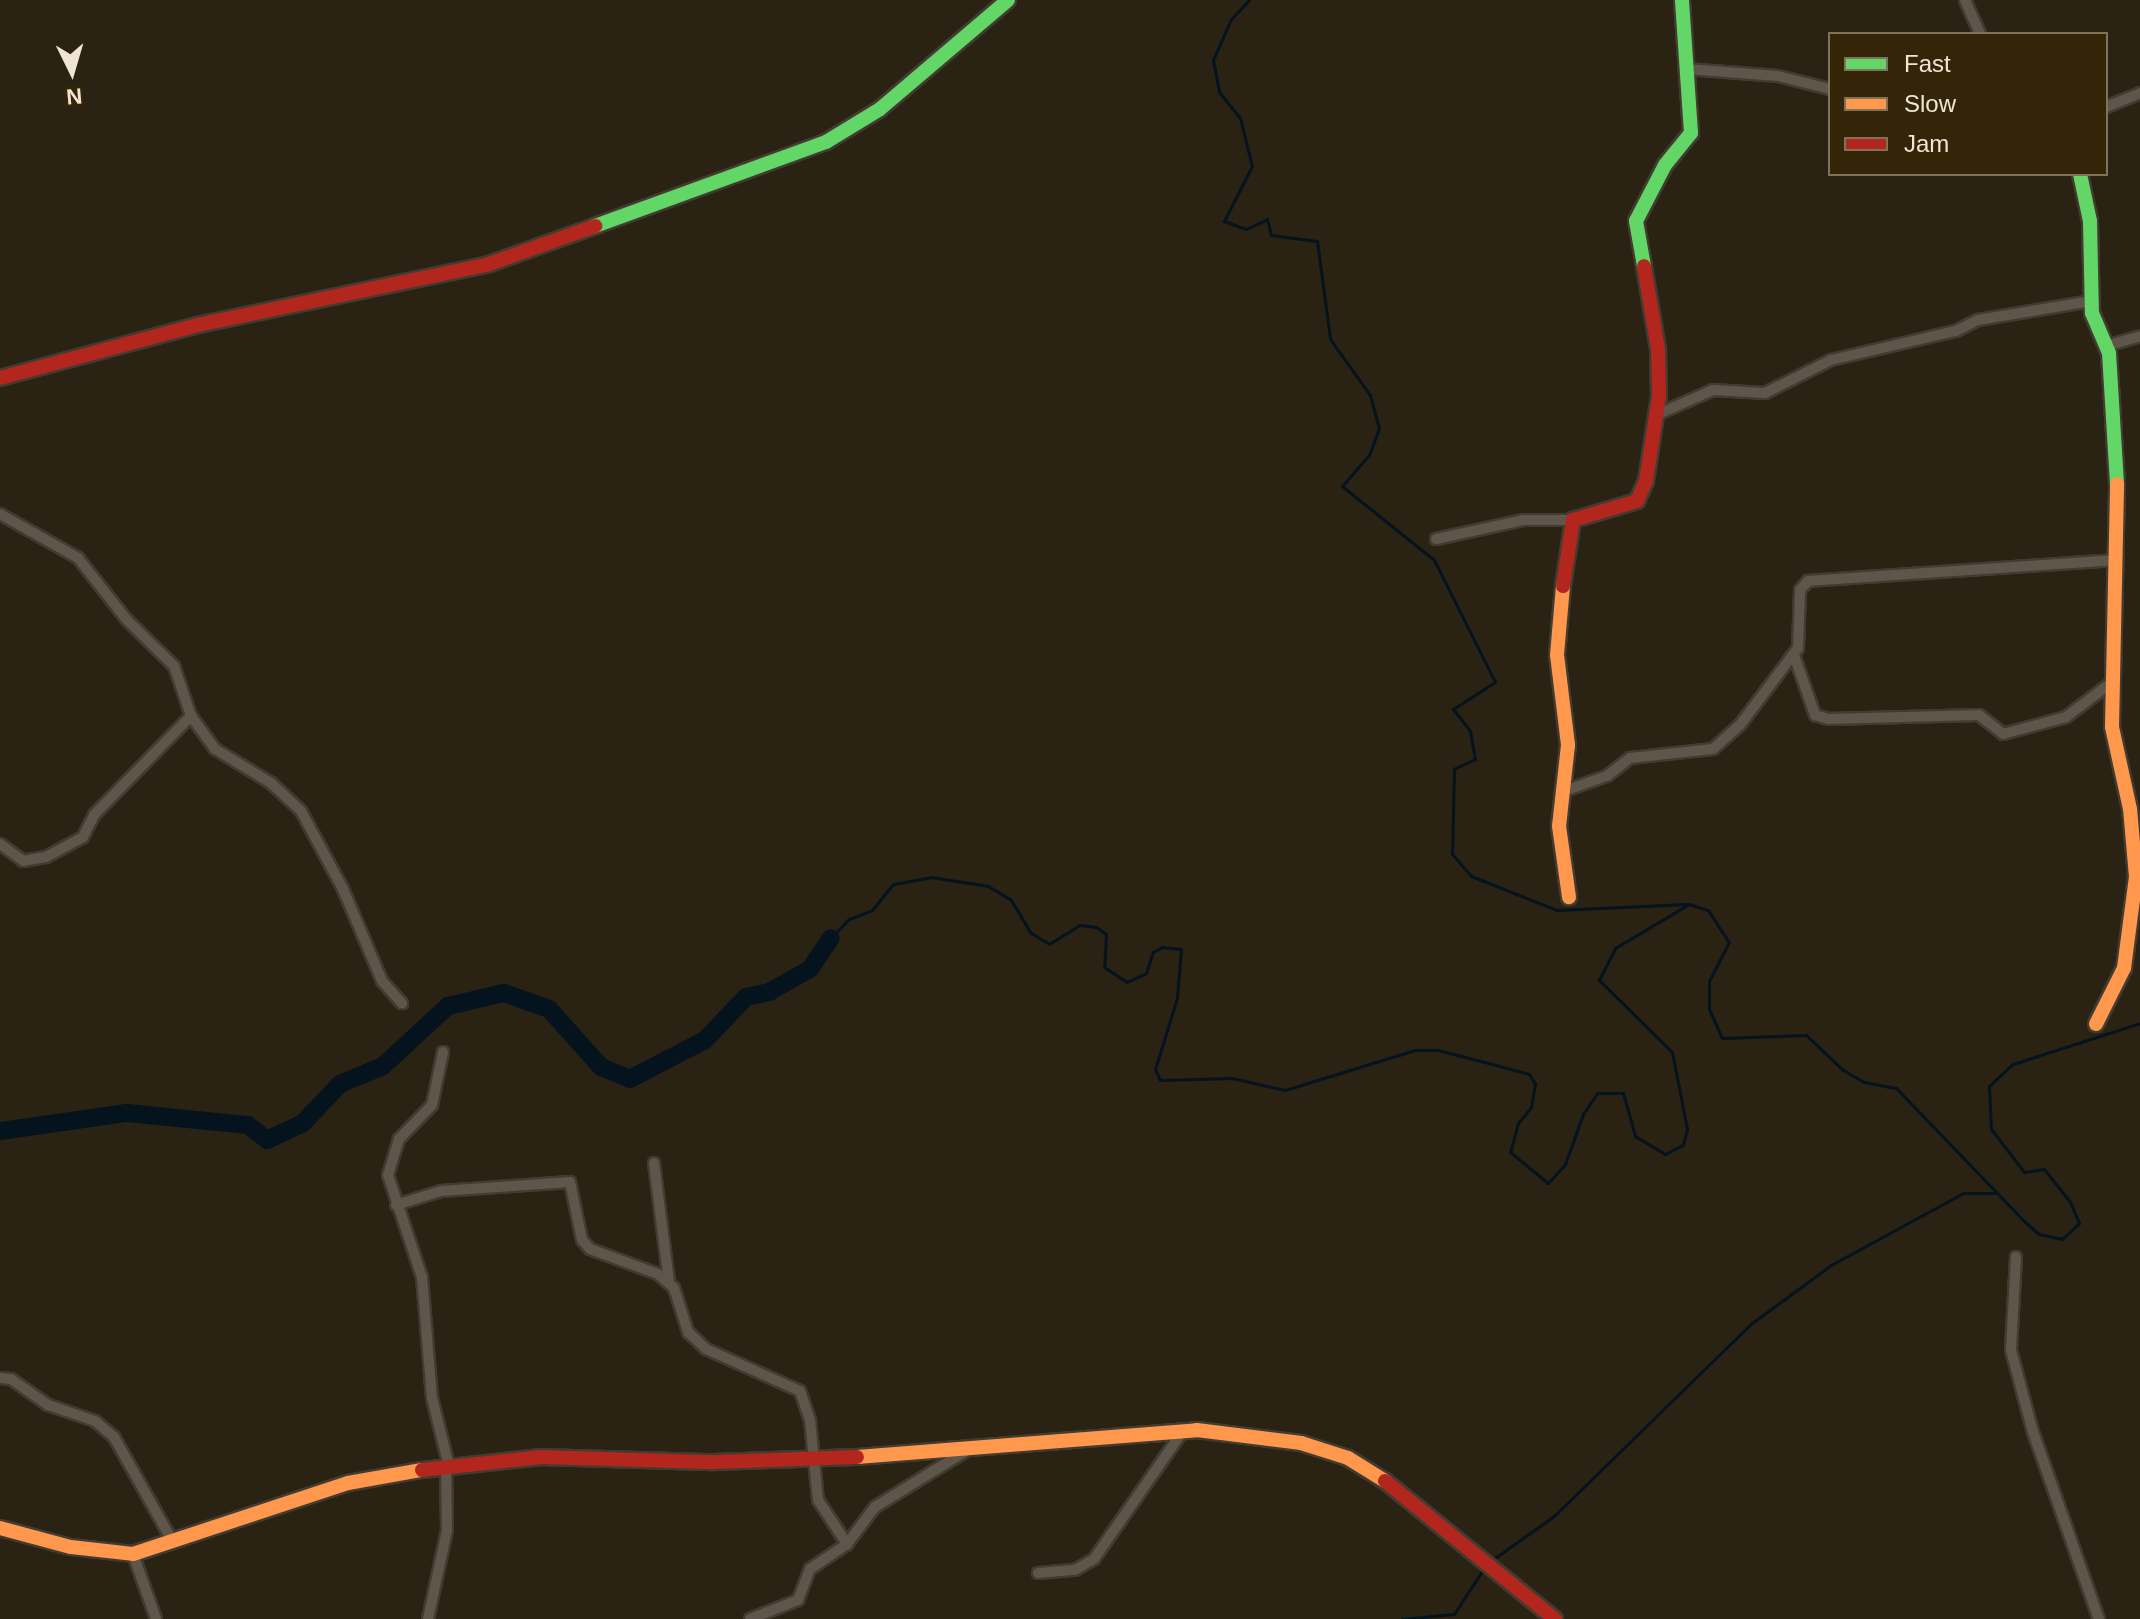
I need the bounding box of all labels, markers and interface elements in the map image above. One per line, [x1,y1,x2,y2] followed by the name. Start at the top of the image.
[32,32,112,112] north arrow
[1828,32,2108,176] legend
[1904,50,1951,77] text: Fast
[65,83,83,110] text: N
[1904,90,1956,117] text: Slow
[1904,130,1949,157] text: Jam

